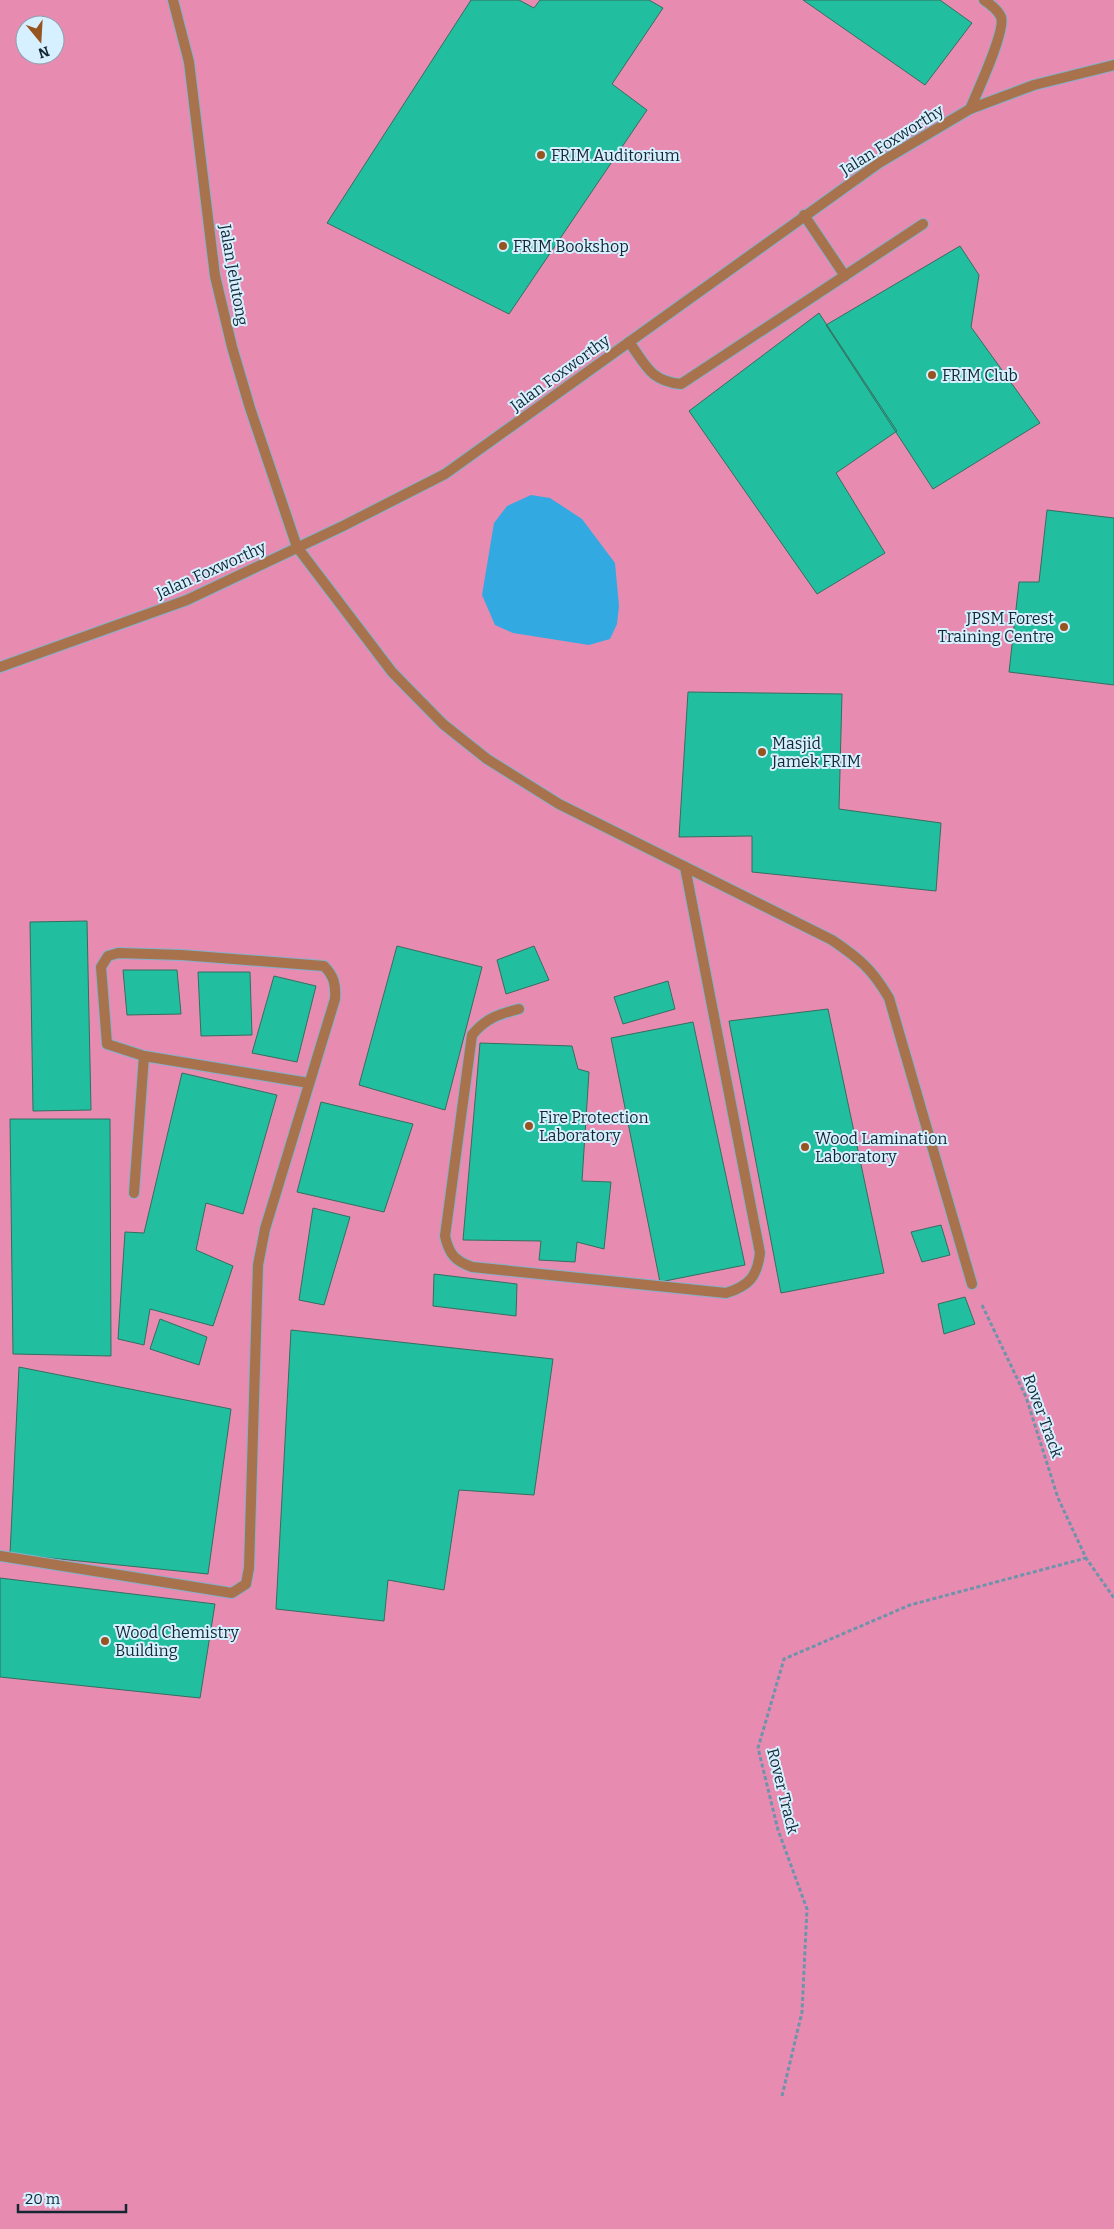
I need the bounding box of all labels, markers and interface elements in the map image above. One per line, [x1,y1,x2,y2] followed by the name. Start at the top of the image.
[15,15,65,65] north arrow
[36,42,52,62] text: N
[836,100,948,180] street label: Jalan Foxworthy
[551,146,680,165] place label: FRIM Auditorium
[535,149,547,161] marker: FRIM Auditorium
[216,222,252,327] street label: Jalan Jelutong
[513,237,629,256] place label: FRIM Bookshop
[497,240,509,252] marker: FRIM Bookshop
[506,330,614,416] street label: Jalan Foxworthy
[942,366,1018,385] place label: FRIM Club
[926,369,938,381] marker: FRIM Club
[152,537,269,603] street label: Jalan Foxworthy
[938,609,1054,646] place label: JPSM Forest Training Centre
[1058,621,1070,633] marker: JPSM Forest Training Centre
[771,734,861,771] place label: Masjid Jamek FRIM
[756,746,768,758] marker: Masjid Jamek FRIM
[539,1108,649,1145] place label: Fire Protection Laboratory
[523,1120,535,1132] marker: Fire Protection Laboratory
[815,1129,948,1166] place label: Wood Lamination Laboratory
[799,1141,811,1153] marker: Wood Lamination Laboratory
[1019,1372,1067,1460] street label: Rover Track
[115,1623,240,1660] place label: Wood Chemistry Building
[99,1635,111,1647] marker: Wood Chemistry Building
[763,1746,803,1836] street label: Rover Track
[18,2182,125,2214] scale bar
[25,2190,61,2208] text: 20 m

